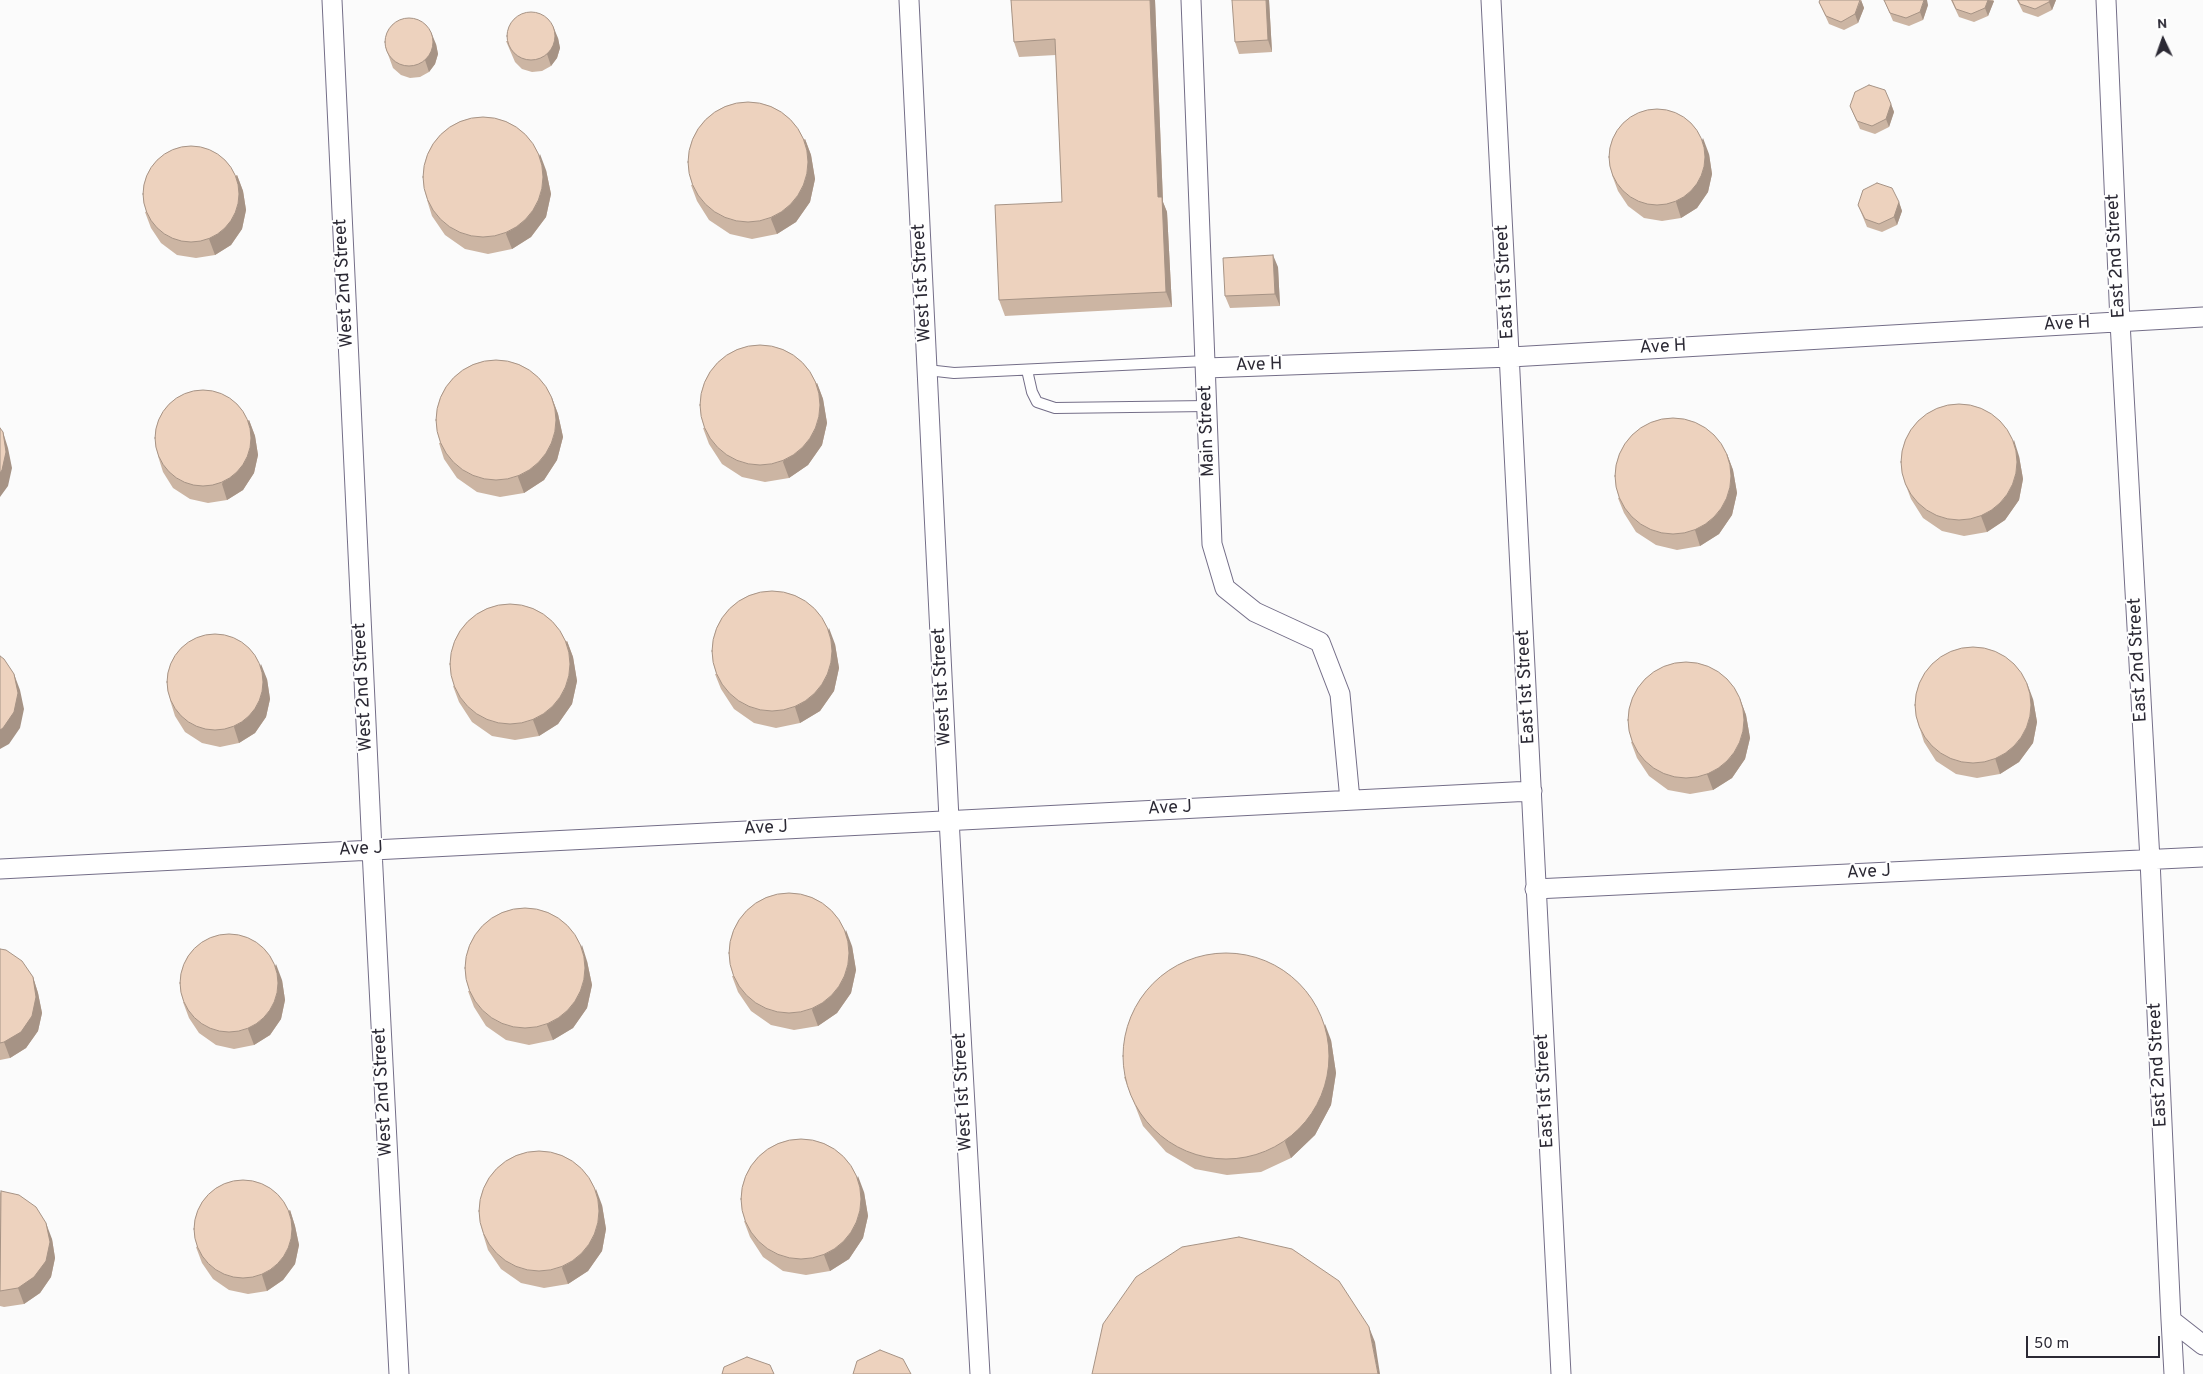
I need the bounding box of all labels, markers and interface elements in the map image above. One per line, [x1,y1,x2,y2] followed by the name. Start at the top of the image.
[2138,15,2188,65] north arrow
[2157,16,2168,33] text: N
[2103,193,2131,319] street label: East 2nd Street
[331,218,359,348] street label: West 2nd Street
[909,223,937,343] street label: West 1st Street
[1492,224,1520,340] street label: East 1st Street
[2043,313,2091,337] street label: Ave H
[1639,336,1687,360] street label: Ave H
[1235,354,1283,378] street label: Ave H
[1196,385,1220,477] street label: Main Street
[2125,597,2153,723] street label: East 2nd Street
[350,622,378,752] street label: West 2nd Street
[929,627,957,747] street label: West 1st Street
[1513,629,1541,745] street label: East 1st Street
[1147,797,1193,821] street label: Ave J
[743,817,789,841] street label: Ave J
[338,838,384,862] street label: Ave J
[1846,861,1892,885] street label: Ave J
[2145,1002,2173,1128] street label: East 2nd Street
[370,1027,398,1157] street label: West 2nd Street
[950,1032,978,1152] street label: West 1st Street
[1532,1033,1560,1149] street label: East 1st Street
[2028,1326,2162,1358] scale bar
[2034,1335,2069,1354] text: 50 m

